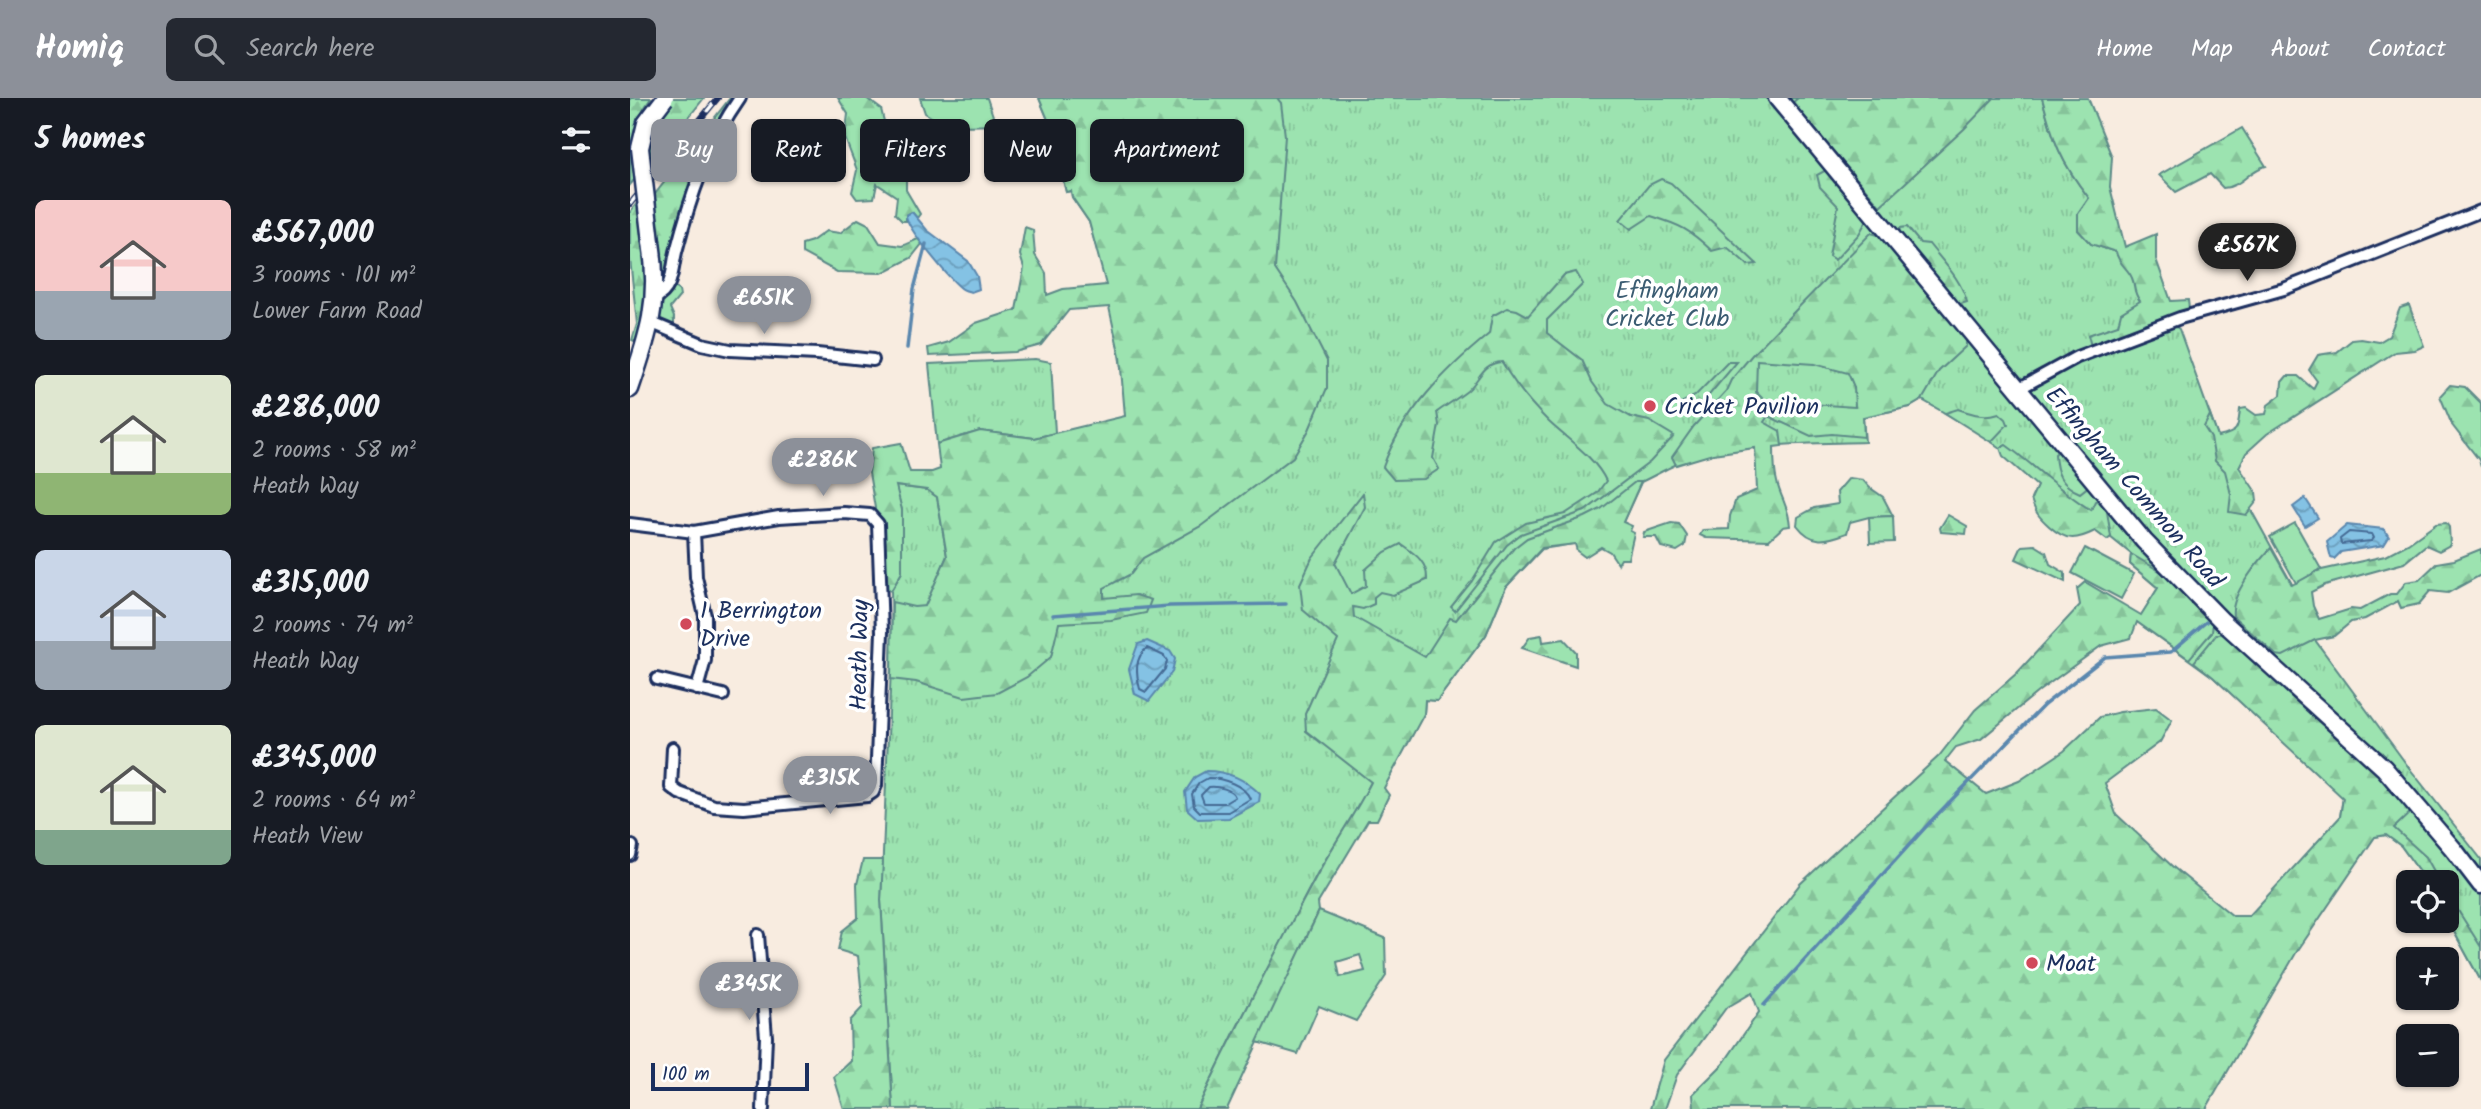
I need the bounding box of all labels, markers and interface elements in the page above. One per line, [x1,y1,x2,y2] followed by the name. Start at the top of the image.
[166,18,656,81] search box
[35,23,124,76] text: Homiq
[246,28,374,70] text: Search here
[190,30,228,68] icon: search
[2096,30,2153,69] text: Home
[2191,30,2233,69] text: Map
[2271,30,2329,69] text: About
[2367,30,2446,69] text: Contact
[35,116,146,164] text: 5 homes
[651,119,737,182] chip: Buy
[751,119,846,182] chip: Rent
[860,119,970,182] chip: Filters
[984,119,1076,182] chip: New
[1090,119,1244,182] chip: Apartment
[557,121,595,159] icon: filters
[252,210,374,258] text: £567,000
[2198,223,2296,283] pin: £567K
[91,228,175,312] icon: home
[2214,228,2280,264] text: £567K
[252,258,415,294] text: 3 rooms · 101 m²
[1605,272,1729,339] park label: Effingham Cricket Club
[715,276,813,336] pin: £651K
[733,281,795,317] text: £651K
[252,294,422,330] text: Lower Farm Road
[2035,378,2234,599] street label: Effingham Common Road
[252,385,379,433] text: £286,000
[1664,388,1819,427] place label: Cricket Pavilion
[1642,398,1658,414] marker: Cricket Pavilion
[91,403,175,487] icon: home
[252,433,416,469] text: 2 rooms · 58 m²
[774,438,872,498] pin: £286K
[788,443,858,479] text: £286K
[252,469,359,505] text: Heath Way
[252,560,369,608] text: £315,000
[91,578,175,662] icon: home
[700,592,822,659] place label: 1 Berrington Drive
[840,598,881,711] street label: Heath Way
[252,608,413,644] text: 2 rooms · 74 m²
[678,616,694,632] marker: 1 Berrington Drive
[252,644,359,680] text: Heath Way
[252,735,376,783] text: £345,000
[91,753,175,837] icon: home
[781,756,879,816] pin: £315K
[799,761,861,797] text: £315K
[252,783,415,819] text: 2 rooms · 64 m²
[252,819,363,855] text: Heath View
[2396,870,2459,1087] map controls
[2396,870,2459,933] button: locate
[2046,945,2097,984] place label: Moat
[2396,947,2459,1010] button: +
[2024,955,2040,971] marker: Moat
[700,962,798,1022] pin: £345K
[715,967,783,1003] text: £345K
[2396,1024,2459,1087] button: −
[651,1060,808,1092] scale bar
[662,1060,710,1090] text: 100 m

